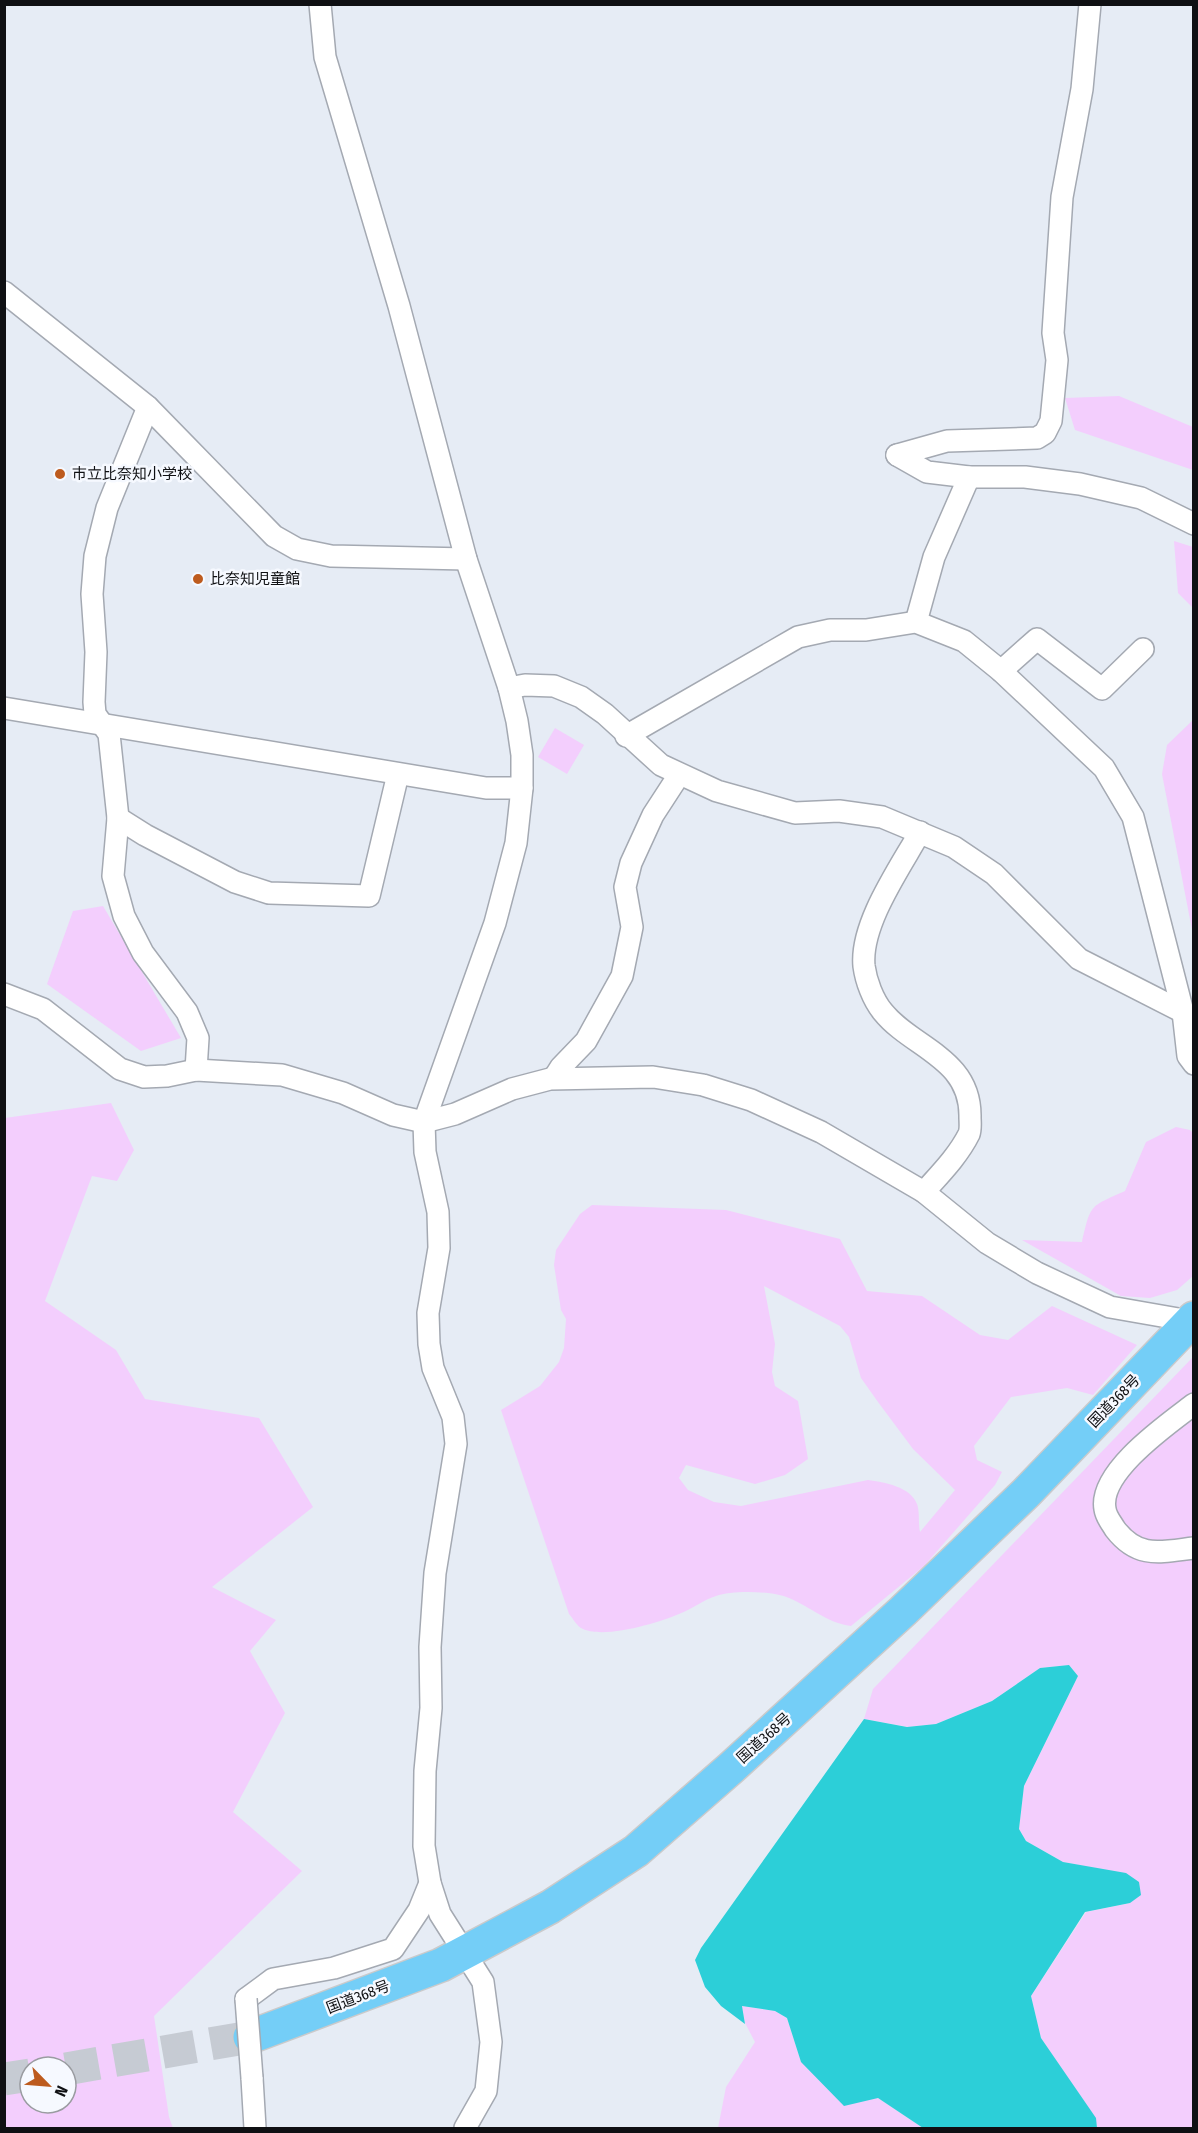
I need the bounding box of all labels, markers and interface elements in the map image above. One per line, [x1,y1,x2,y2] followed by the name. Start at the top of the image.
[72,465,192,483] place label: 市立比奈知小学校
[53,467,67,481] marker: 市立比奈知小学校
[210,570,300,588] place label: 比奈知児童館
[191,572,205,586] marker: 比奈知児童館
[1084,1371,1144,1431] street label: 国道368号
[733,1709,795,1767] street label: 国道368号
[324,1977,392,2017] street label: 国道368号
[18,2055,78,2115] north arrow
[51,2083,72,2099] text: N

